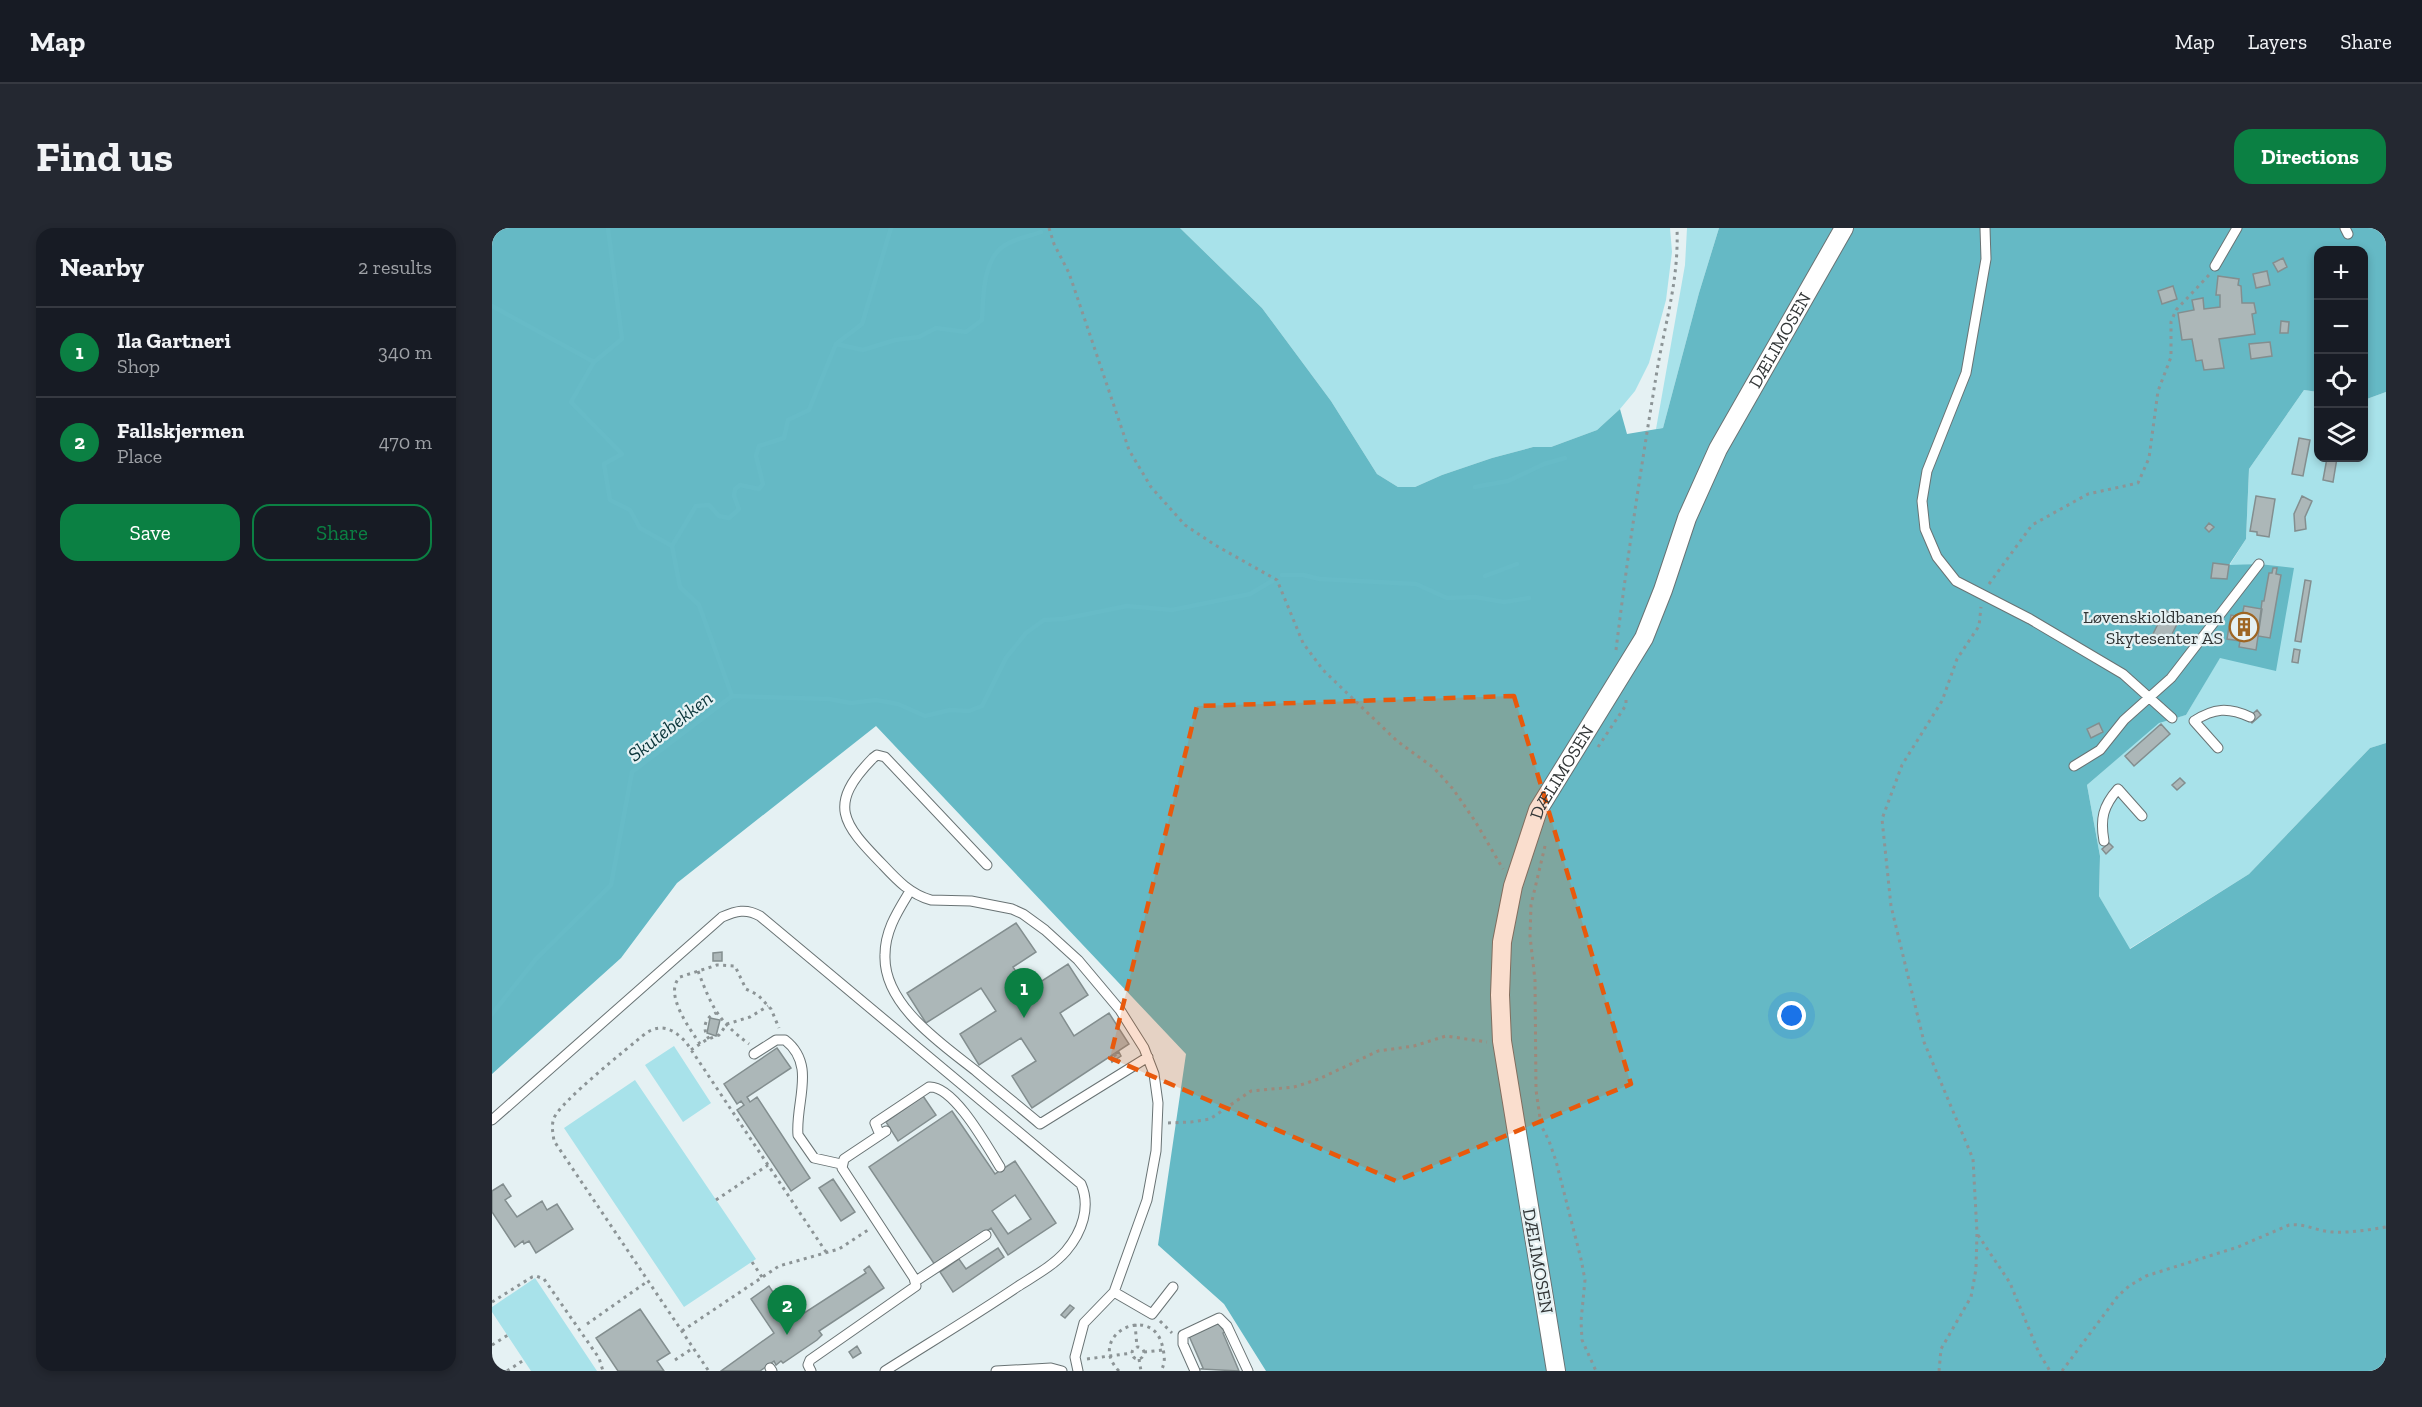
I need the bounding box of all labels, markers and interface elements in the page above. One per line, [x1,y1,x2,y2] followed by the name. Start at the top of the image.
[30,25,85,58] text: Map
[2175,29,2215,54] text: Map
[2248,29,2307,54] text: Layers
[2340,29,2392,54] text: Share
[2234,129,2386,184] button: Directions
[36,131,173,182] text: Find us
[2314,246,2368,462] map controls
[2314,246,2368,300] button: +
[60,251,144,283] text: Nearby
[358,255,432,279] text: 2 results
[1744,288,1816,392] street label: DÆLIMOSEN
[2314,300,2368,354] button: −
[117,327,231,354] text: Ila Gartneri
[75,340,84,364] text: 1
[378,340,432,364] text: 340 m
[117,354,160,378] text: Shop
[2314,354,2368,408] button: locate
[2314,408,2368,462] button: layers
[117,417,244,444] text: Fallskjermen
[74,430,85,454] text: 2
[379,430,432,454] text: 470 m
[117,444,162,468] text: Place
[60,504,240,561] button: Save
[252,504,432,561] button: Share
[2083,606,2224,649] place label: Løvenskioldbanen Skytesenter AS
[2228,611,2260,643] building icon: Løvenskioldbanen Skytesenter AS
[623,685,717,767] water label: Skutebekken
[1525,721,1599,822] street label: DÆLIMOSEN
[1004,968,1044,1018] pin: 1
[1777,1001,1806,1030] your location
[1518,1207,1558,1315] street label: DÆLIMOSEN
[768,1286,806,1335] pin: 2

